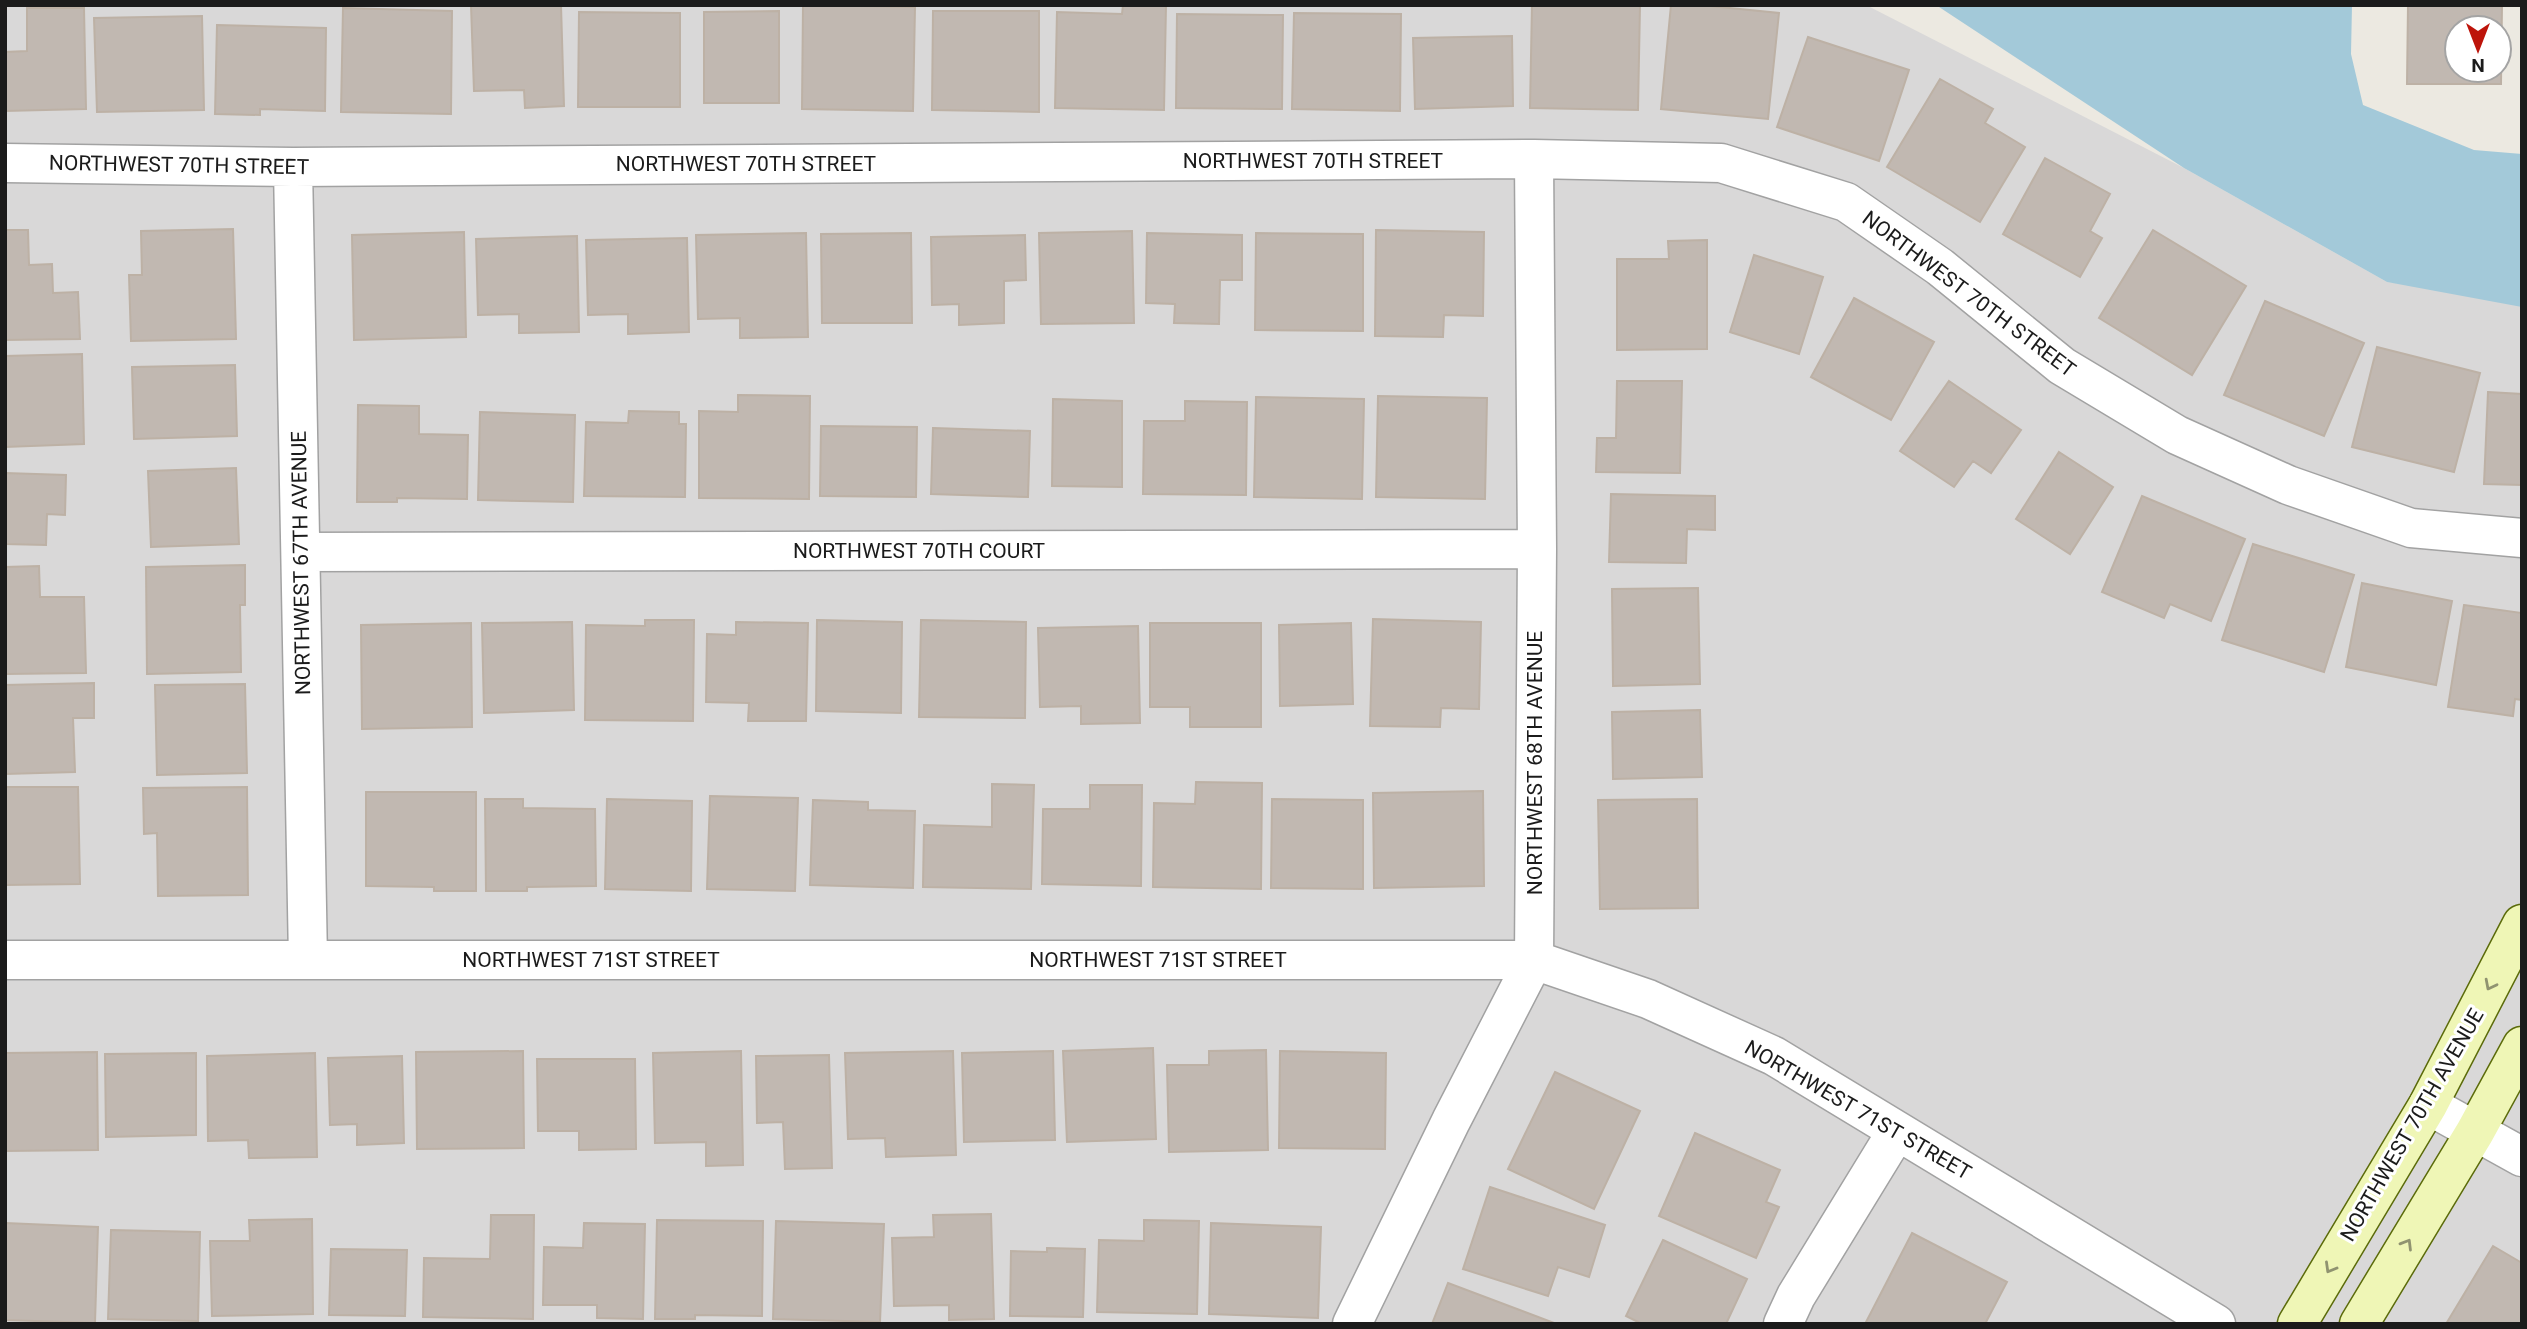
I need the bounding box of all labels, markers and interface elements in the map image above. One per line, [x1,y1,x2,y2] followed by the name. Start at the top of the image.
[2443,14,2513,84] north arrow
[2471,54,2485,77] text: N
[1183,149,1444,173] street label: NORTHWEST 70TH STREET
[49,151,310,179] street label: NORTHWEST 70TH STREET
[616,152,877,176] street label: NORTHWEST 70TH STREET
[1858,206,2081,382] street label: NORTHWEST 70TH STREET
[287,431,315,695] street label: NORTHWEST 67TH AVENUE
[793,539,1046,563] street label: NORTHWEST 70TH COURT
[1523,631,1547,895] street label: NORTHWEST 68TH AVENUE
[462,948,720,972] street label: NORTHWEST 71ST STREET
[1029,948,1287,972] street label: NORTHWEST 71ST STREET
[2485,978,2499,990] one-way arrow
[2336,1004,2489,1245] street label: NORTHWEST 70TH AVENUE
[1741,1035,1976,1185] street label: NORTHWEST 71ST STREET
[2398,1239,2411,1252] one-way arrow
[2325,1261,2338,1274] one-way arrow

